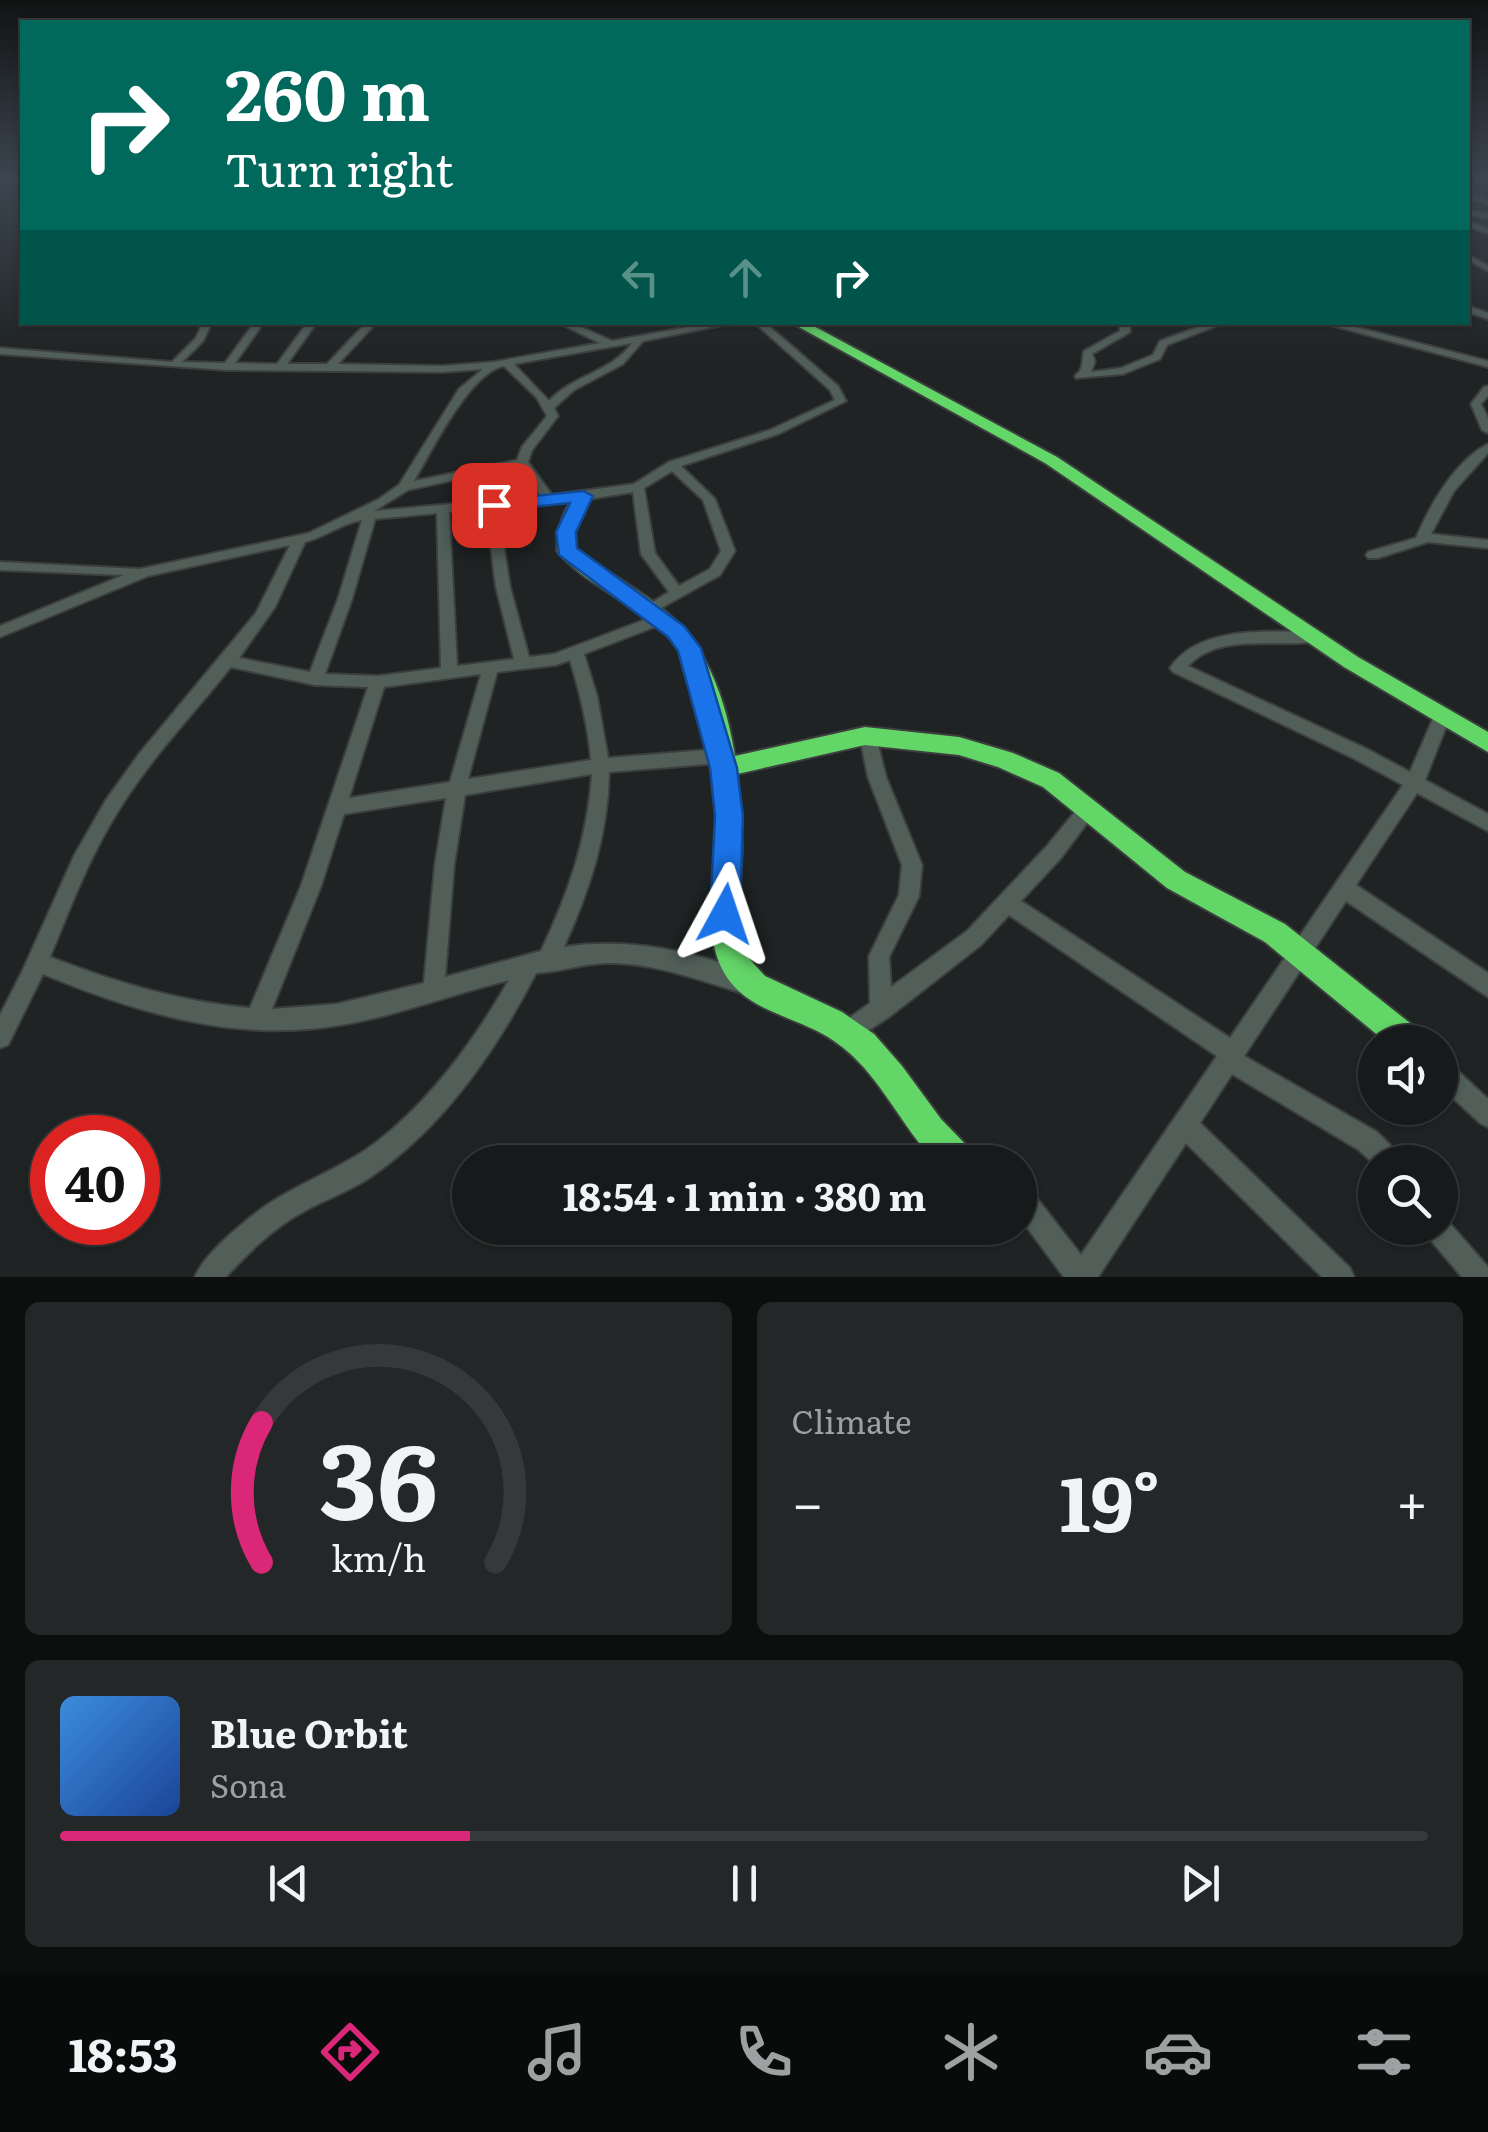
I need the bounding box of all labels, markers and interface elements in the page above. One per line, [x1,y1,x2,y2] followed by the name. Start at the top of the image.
[225,39,430,143] text: 260 m
[60,60,190,190] icon: right
[225,134,453,201] text: Turn right
[613,250,668,305] icon: left
[718,250,773,305] icon: ahead
[823,250,878,305] icon: right
[452,463,537,548] pin
[467,478,522,533] icon: arrive
[673,862,777,966] position arrow
[1358,1025,1458,1245] map controls
[1358,1025,1458,1125] button: sound
[30,1115,160,1245] speed limit sign: 40
[1358,1145,1458,1245] button: search
[563,1166,926,1223] text: 18:54 · 1 min · 380 m
[792,1396,912,1444] text: Climate
[319,1398,438,1552] text: 36
[1059,1444,1160,1555] text: 19°
[792,1459,824,1541] text: −
[1396,1459,1428,1541] text: +
[331,1530,426,1583] text: km/h
[210,1703,408,1760] text: Blue Orbit
[210,1760,286,1808] text: Sona
[261,1856,316,1911] icon: previous
[717,1856,772,1911] icon: pause
[1173,1856,1228,1911] icon: next
[315,2017,385,2087] icon: directions
[522,2017,592,2087] icon: music
[729,2017,799,2087] icon: phone
[936,2017,1006,2087] icon: climate
[1143,2017,1213,2087] icon: car
[1349,2017,1419,2087] icon: filters
[68,2019,178,2086] text: 18:53

